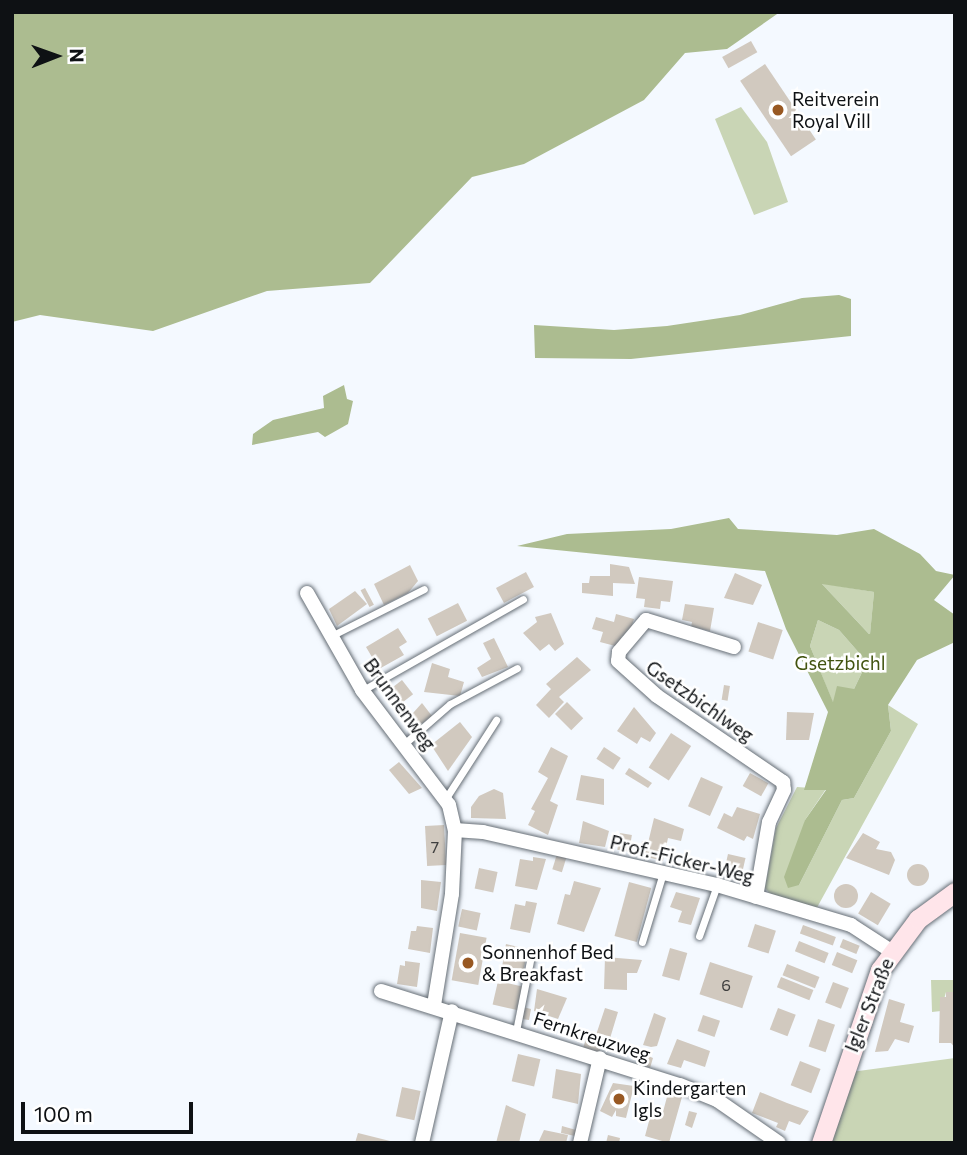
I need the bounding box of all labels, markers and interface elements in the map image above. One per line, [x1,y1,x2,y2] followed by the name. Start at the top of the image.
[21,21,91,91] north arrow
[66,48,89,63] text: N
[792,88,879,132] place label: Reitverein Royal Vill
[770,102,786,118] marker: Reitverein Royal Vill
[795,652,885,674] park label: Gsetzbichl
[359,654,441,754] street label: Brunnenweg
[642,655,758,747] street label: Gsetzbichlweg
[608,830,756,888] street label: Prof.-Ficker-Weg
[431,837,439,857] house number: 7
[482,941,614,985] place label: Sonnenhof Bed & Breakfast
[460,955,476,971] marker: Sonnenhof Bed & Breakfast
[840,955,898,1055] street label: Igler Straße
[721,975,731,995] house number: 6
[531,1006,653,1066] street label: Fernkreuzweg
[633,1077,746,1121] place label: Kindergarten Igls
[24,1088,196,1132] scale bar
[611,1091,627,1107] marker: Kindergarten Igls
[34,1101,93,1126] text: 100 m

